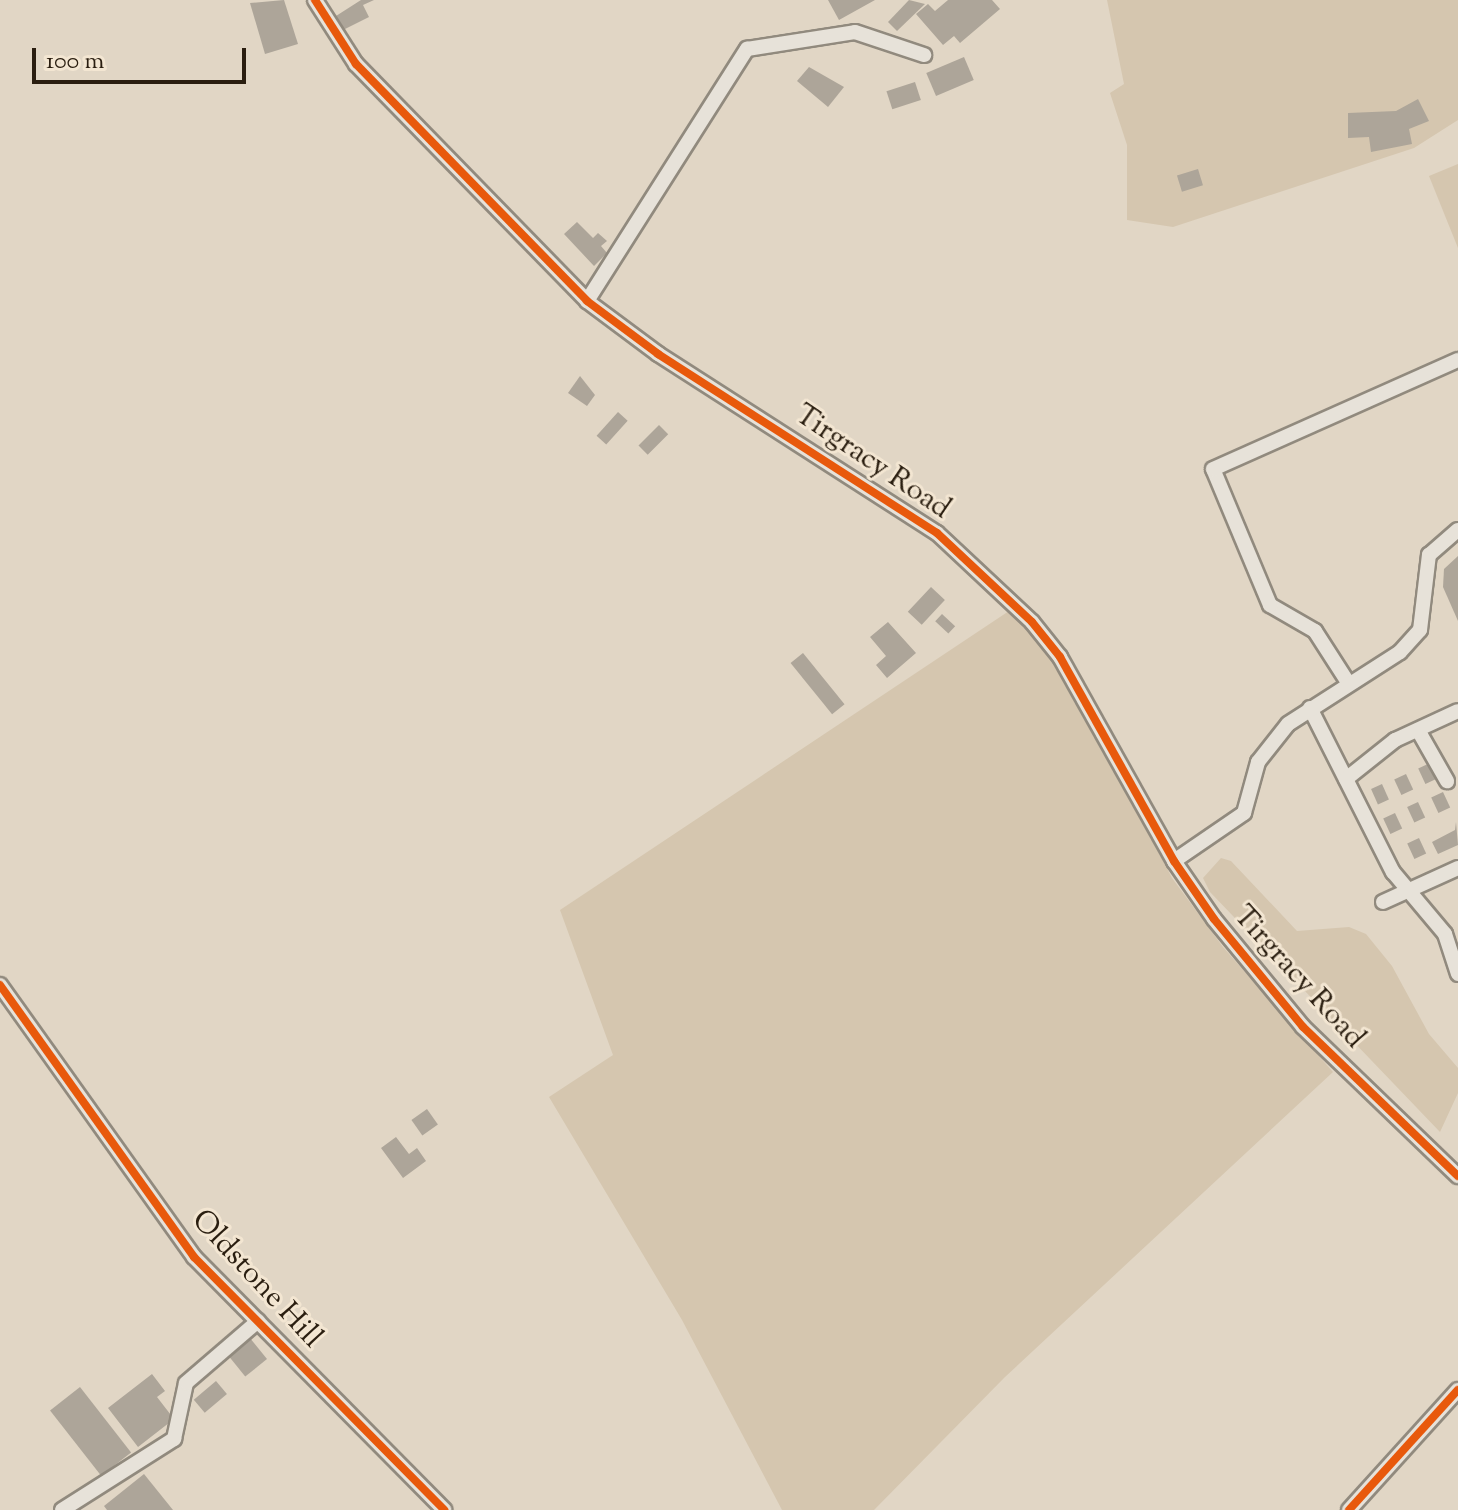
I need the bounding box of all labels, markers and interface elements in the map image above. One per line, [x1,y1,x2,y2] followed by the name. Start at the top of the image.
[36,32,250,82] scale bar
[46,45,104,79] text: 100 m
[787,398,957,528] street label: Tirgracy Road
[1224,899,1372,1057] street label: Tirgracy Road
[183,1203,329,1357] street label: Oldstone Hill

